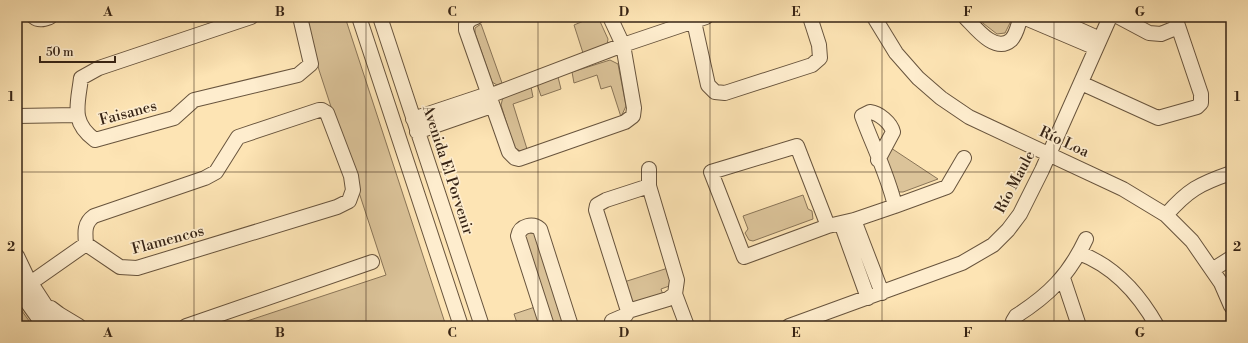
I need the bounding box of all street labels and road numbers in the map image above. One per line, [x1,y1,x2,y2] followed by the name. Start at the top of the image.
[97,96,159,130] street label: Faisanes
[418,102,478,238] street label: Avenida El Porvenir
[1036,122,1092,162] street label: Río Loa
[991,147,1039,217] street label: Río Maule
[130,221,206,259] street label: Flamencos

